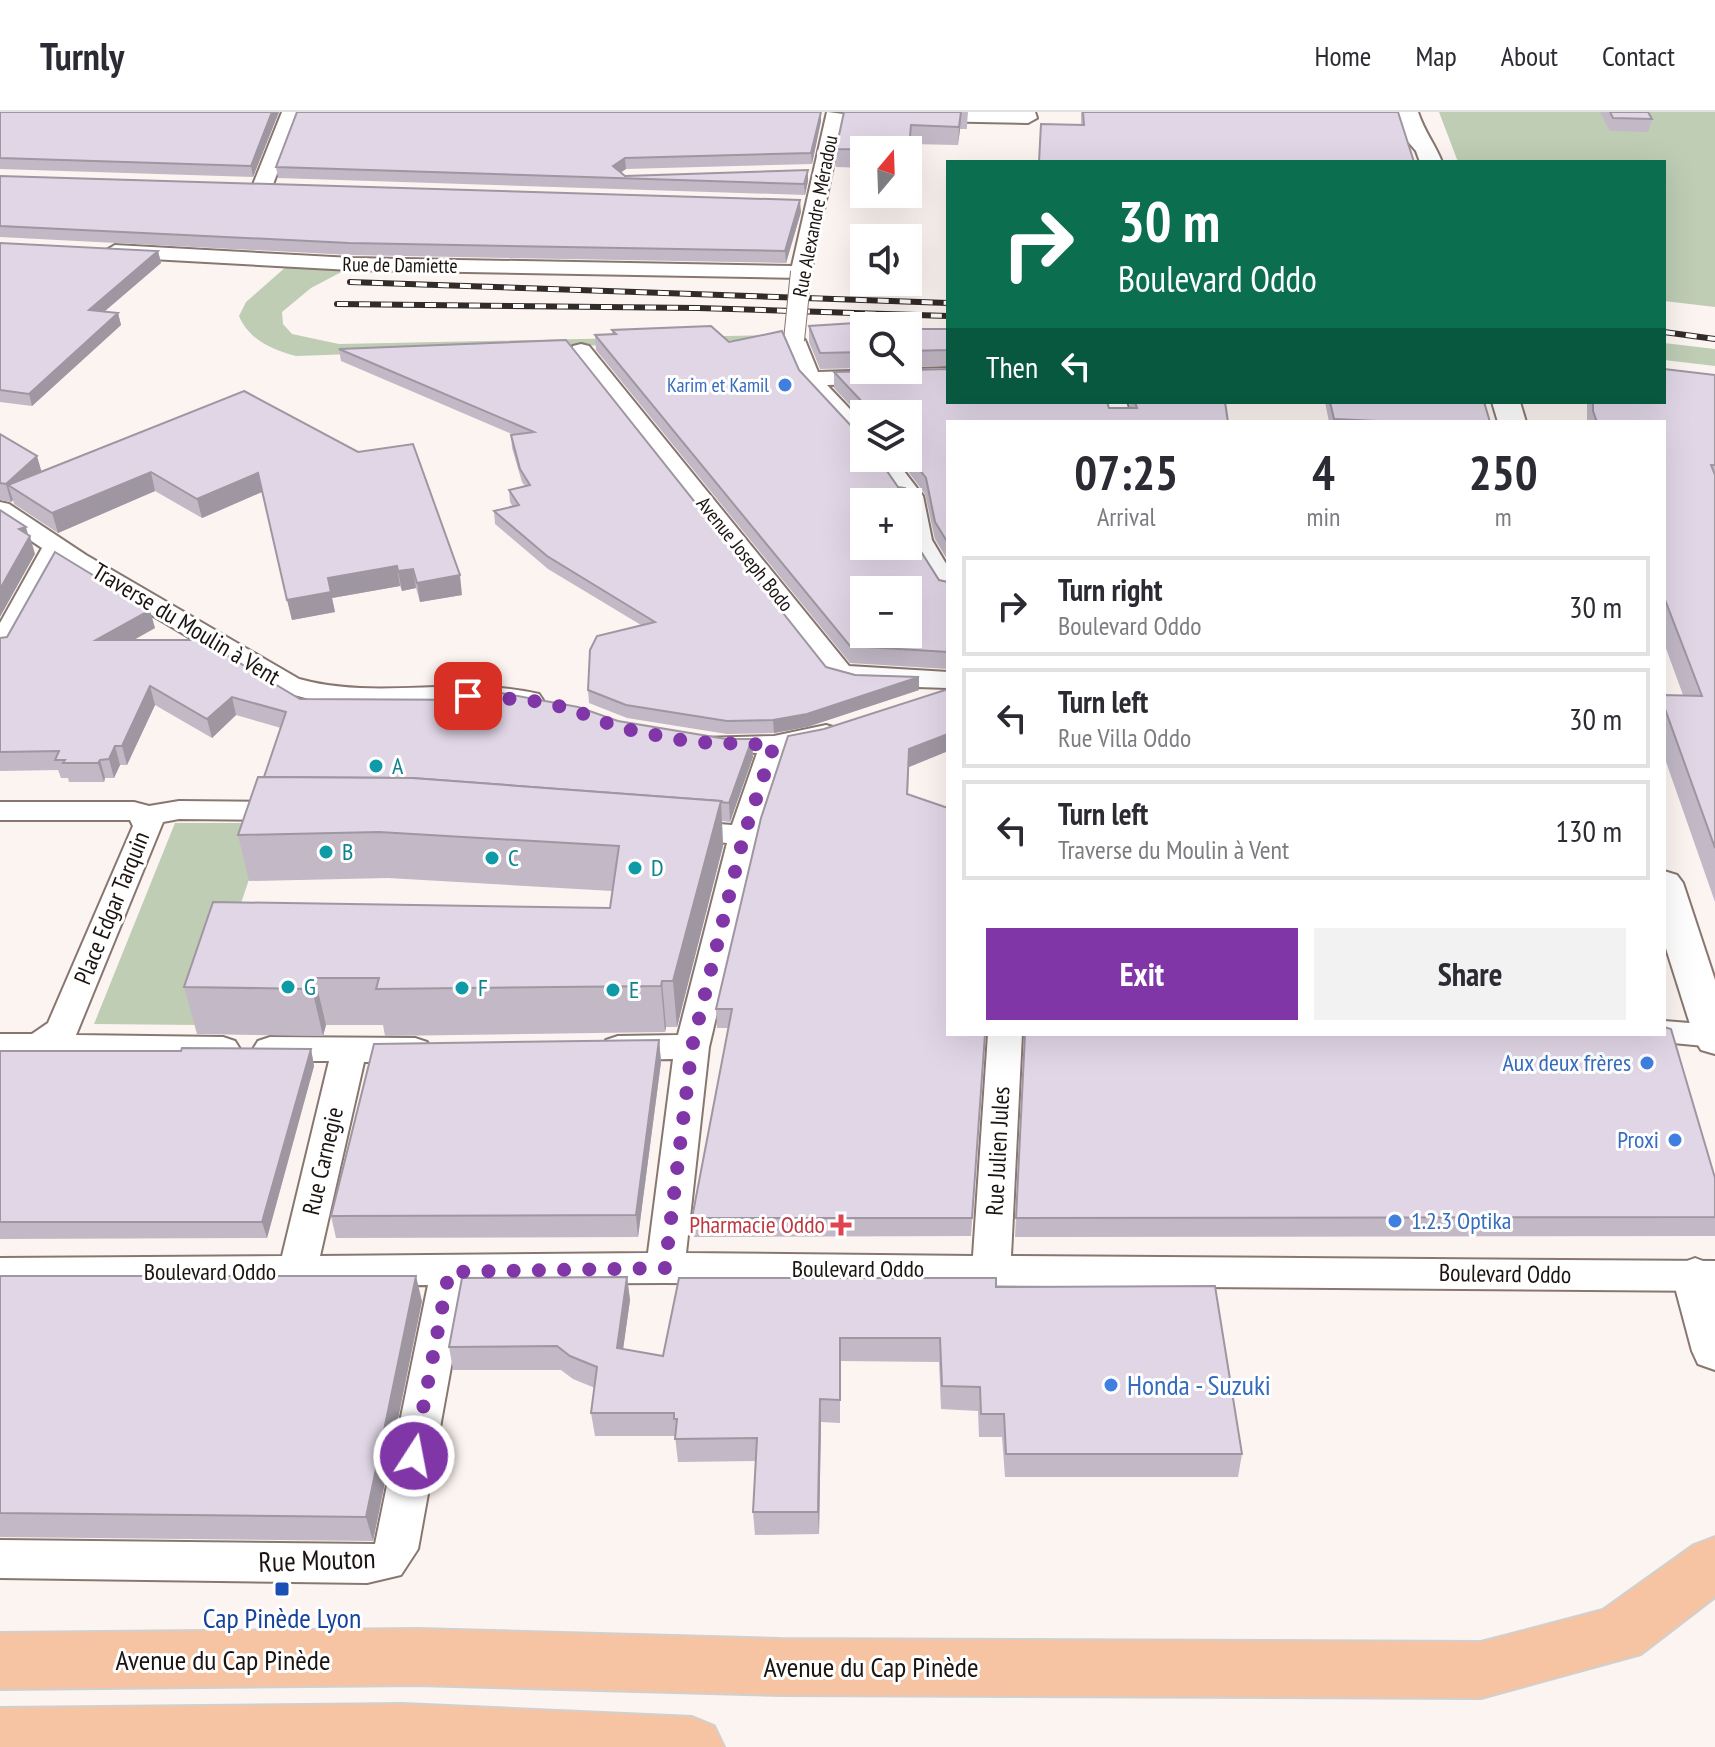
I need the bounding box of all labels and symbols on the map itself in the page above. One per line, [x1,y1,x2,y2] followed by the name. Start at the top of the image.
[787,133,843,299] street label: Rue Alexandre Méradou
[850,136,922,208] north arrow
[342,251,458,279] street label: Rue de Damiette
[667,372,769,398] place label: Karim et Kamil
[776,376,794,394] marker: Karim et Kamil
[691,491,799,617] street label: Avenue Joseph Bodo
[87,555,286,692] street label: Traverse du Moulin à Vent
[434,662,502,730] pin
[392,750,404,781] place label: A
[367,757,385,775] marker: A
[67,827,156,989] street label: Place Edgar Tarquin
[342,836,353,867] place label: B
[508,842,519,873] place label: C
[317,843,335,861] marker: B
[483,849,501,867] marker: C
[651,852,664,883] place label: D
[626,859,644,877] marker: D
[304,971,316,1002] place label: G
[478,972,488,1003] place label: F
[629,974,639,1005] place label: E
[279,978,297,996] marker: G
[453,979,471,997] marker: F
[604,981,622,999] marker: E
[1502,1047,1631,1078] place label: Aux deux frères
[1638,1054,1656,1072] marker: Aux deux frères
[979,1086,1016,1216] street label: Rue Julien Jules
[295,1104,350,1218] street label: Rue Carnegie
[1617,1124,1659,1155] place label: Proxi
[1666,1131,1684,1149] marker: Proxi
[1411,1205,1511,1236] place label: 1.2.3 Optika
[689,1209,825,1240] place label: Pharmacie Oddo
[1386,1212,1404,1230] marker: 1.2.3 Optika
[832,1216,850,1234] marker: Pharmacie Oddo
[792,1253,924,1284] street label: Boulevard Oddo
[144,1256,276,1287] street label: Boulevard Oddo
[1439,1257,1572,1290] street label: Boulevard Oddo
[1127,1366,1271,1403] place label: Honda - Suzuki
[1102,1376,1120,1394] marker: Honda - Suzuki
[372,1414,456,1498] position arrow
[258,1539,376,1580] street label: Rue Mouton
[273,1580,291,1598] marker: Cap Pinède Lyon
[203,1599,361,1636] place label: Cap Pinède Lyon
[116,1641,331,1678] street label: Avenue du Cap Pinède
[764,1648,979,1685] street label: Avenue du Cap Pinède

